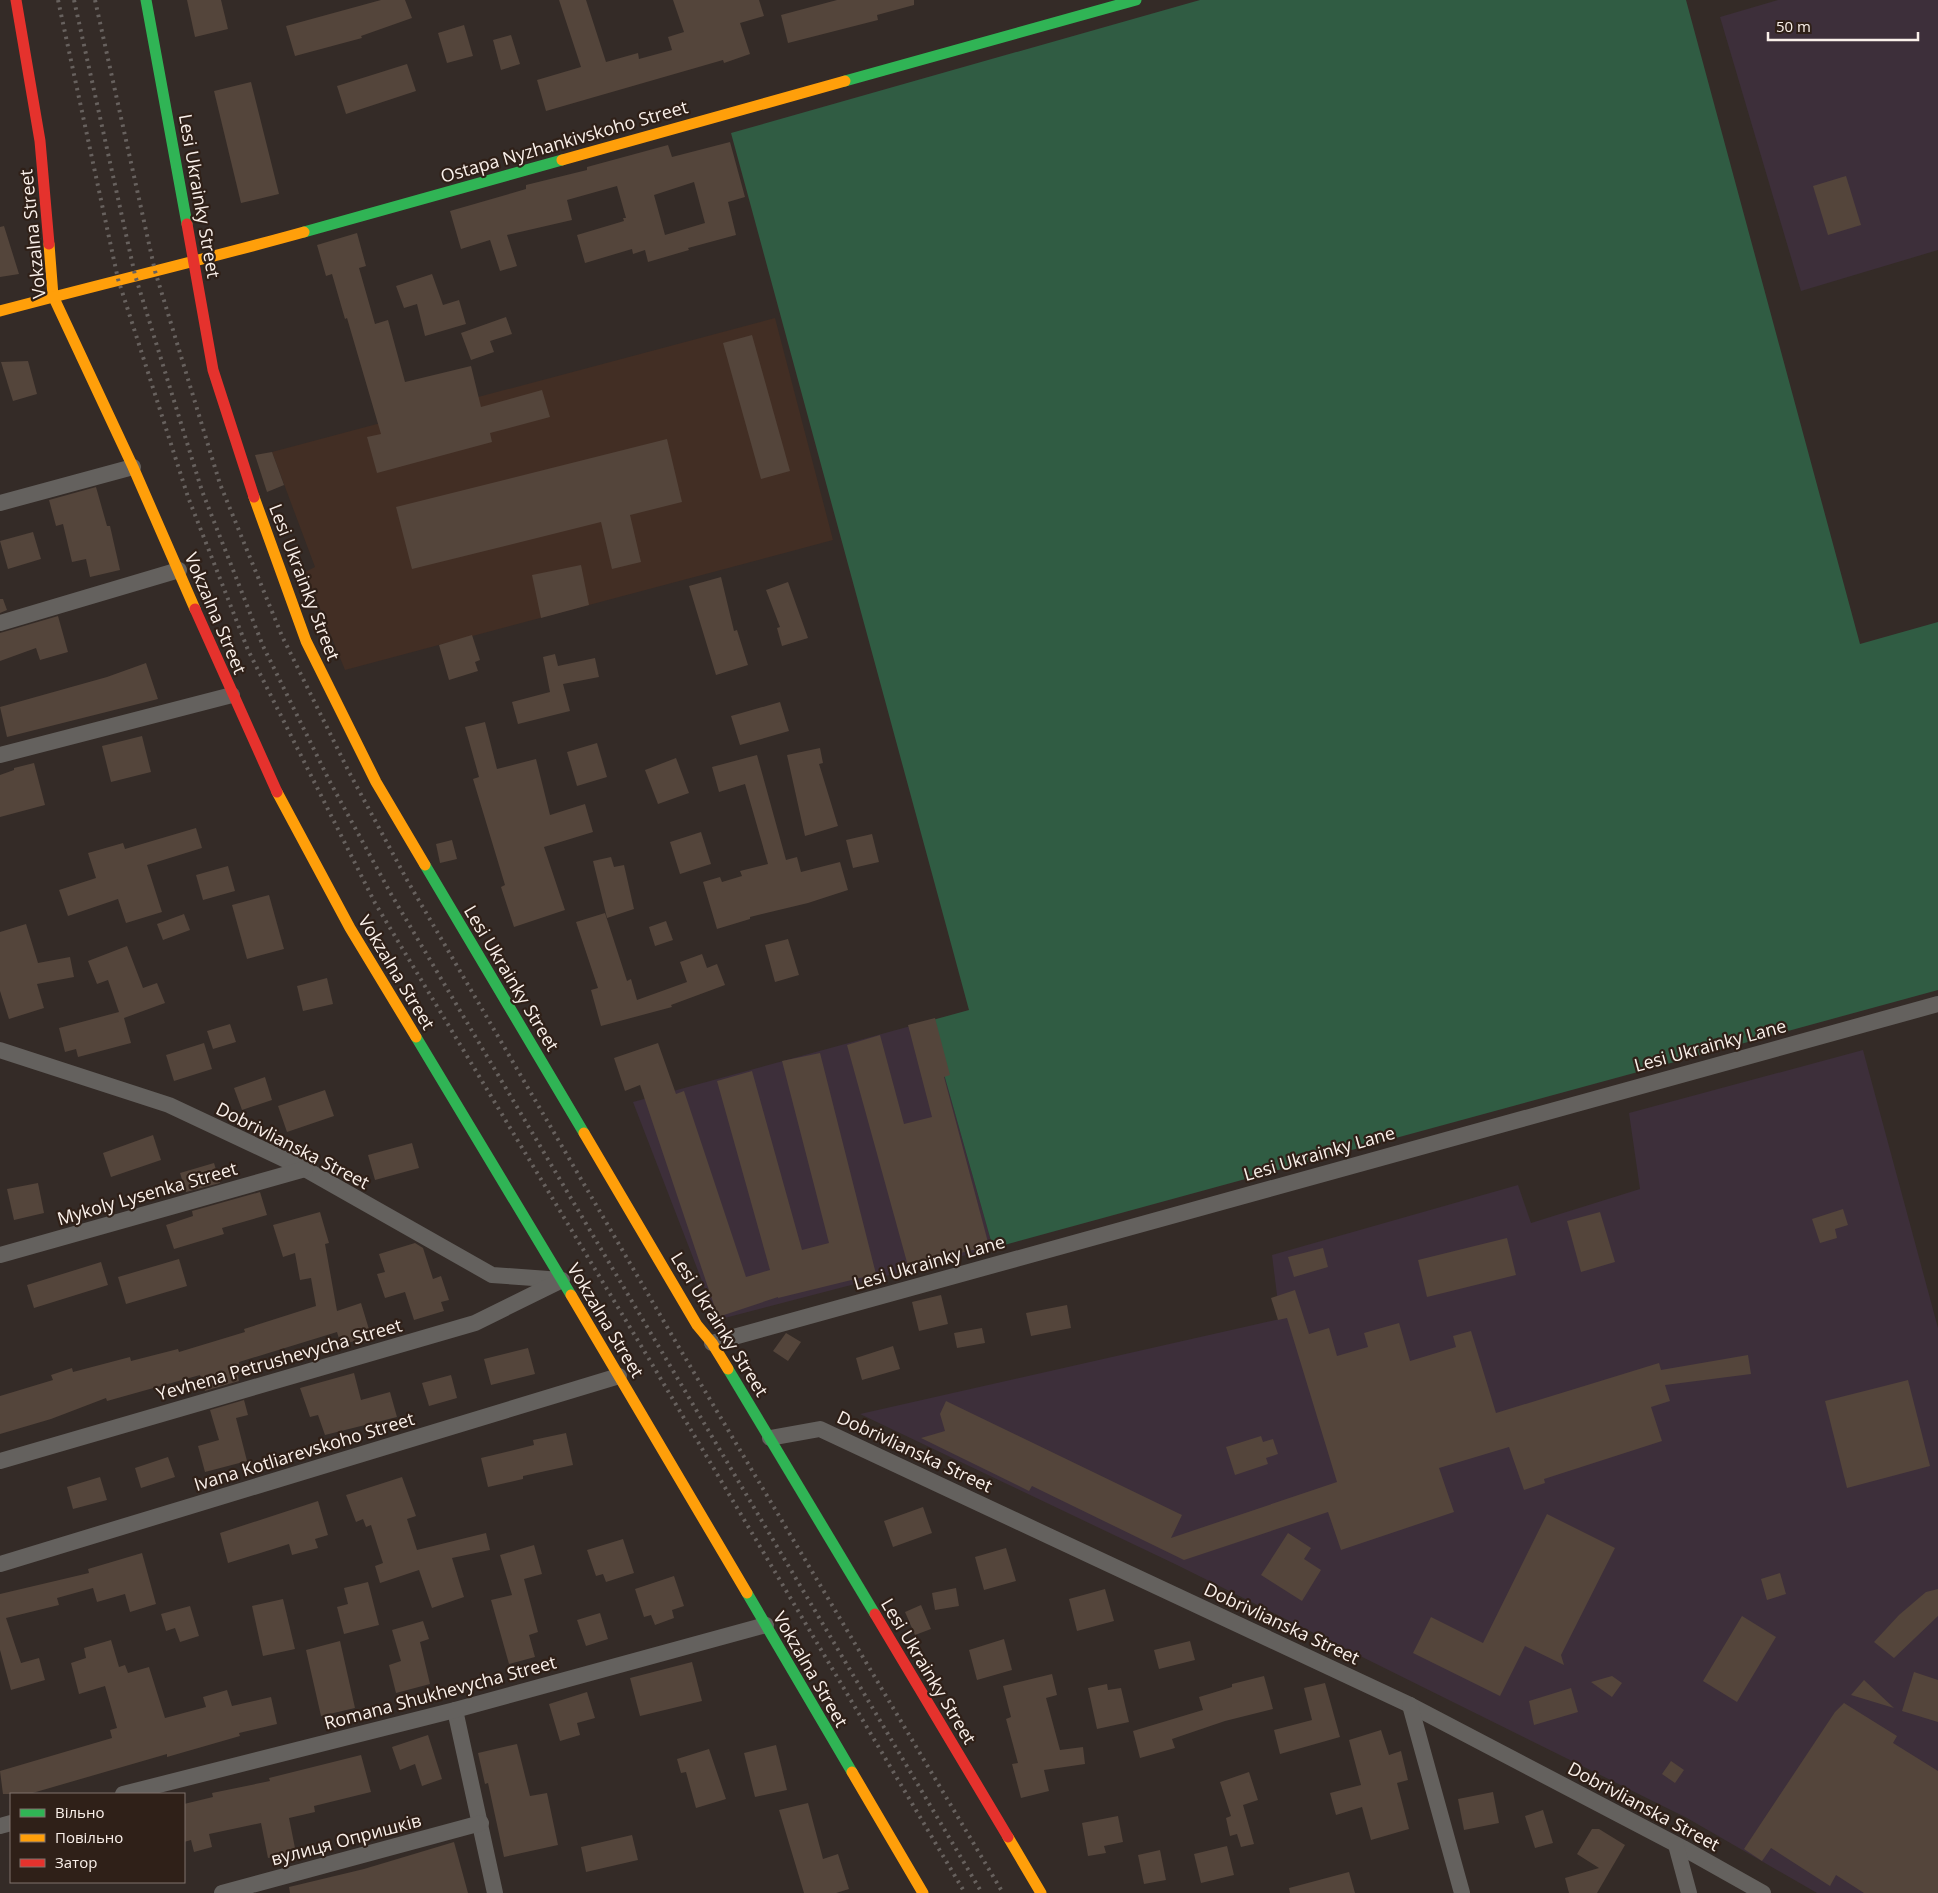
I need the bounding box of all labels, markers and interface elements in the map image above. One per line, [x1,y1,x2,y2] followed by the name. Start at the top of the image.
[1768,10,1918,42] scale bar
[1776,16,1811,36] text: 50 m
[437,94,691,188] street label: Ostapa Nyzhankivskoho Street
[174,112,226,280] street label: Lesi Ukrainky Street
[13,168,51,300] street label: Vokzalna Street
[264,500,346,664] street label: Lesi Ukrainky Street
[180,548,252,678] street label: Vokzalna Street
[459,901,565,1055] street label: Lesi Ukrainky Street
[353,910,441,1034] street label: Vokzalna Street
[1631,1013,1789,1077] street label: Lesi Ukrainky Lane
[212,1096,374,1194] street label: Dobrivlianska Street
[1240,1120,1398,1186] street label: Lesi Ukrainky Lane
[54,1156,240,1230] street label: Mykoly Lysenka Street
[850,1229,1008,1295] street label: Lesi Ukrainky Lane
[666,1247,774,1401] street label: Lesi Ukrainky Street
[562,1258,650,1382] street label: Vokzalna Street
[154,1312,404,1406] street label: Yevhena Petrushevycha Street
[833,1404,997,1498] street label: Dobrivlianska Street
[191,1406,417,1496] street label: Ivana Kotliarevskoho Street
[1200,1576,1364,1670] street label: Dobrivlianska Street
[876,1594,982,1748] street label: Lesi Ukrainky Street
[768,1607,854,1731] street label: Vokzalna Street
[321,1649,559,1735] street label: Romana Shukhevycha Street
[1564,1756,1724,1856] street label: Dobrivlianska Street
[10,1793,185,1883] legend
[55,1802,104,1822] text: Вільно
[268,1807,424,1871] street label: вулиця Опришків
[55,1827,123,1847] text: Повільно
[55,1852,97,1872] text: Затор

